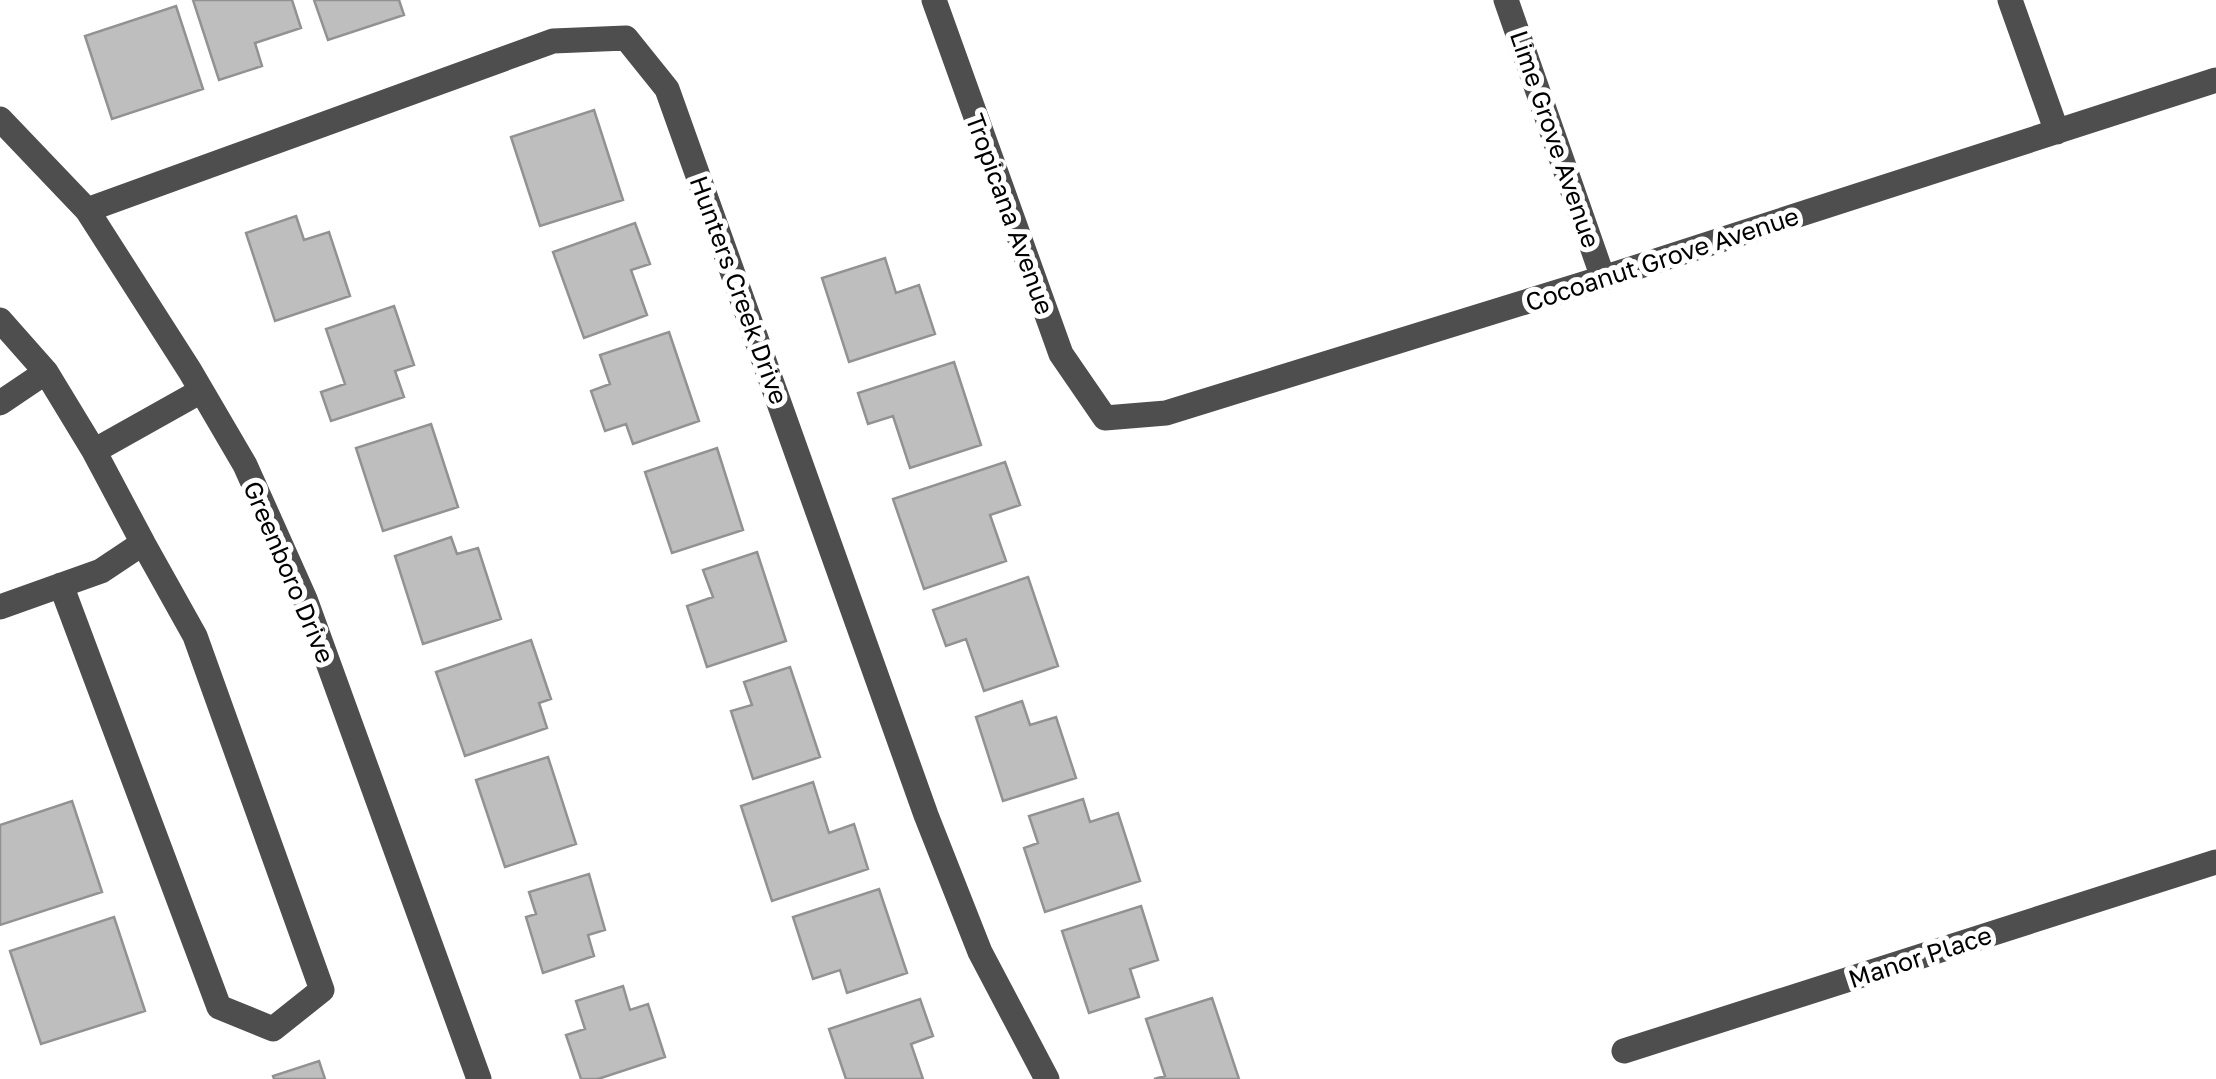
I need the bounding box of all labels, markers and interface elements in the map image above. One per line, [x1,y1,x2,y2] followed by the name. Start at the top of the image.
[1504,26,1607,252] street label: Lime Grove Avenue
[960,109,1061,319] street label: Tropicana Avenue
[684,171,795,408] street label: Hunters Creek Drive
[1521,200,1802,317] street label: Cocoanut Grove Avenue
[237,476,342,667] street label: Greenboro Drive
[1844,919,1995,994] street label: Manor Place

